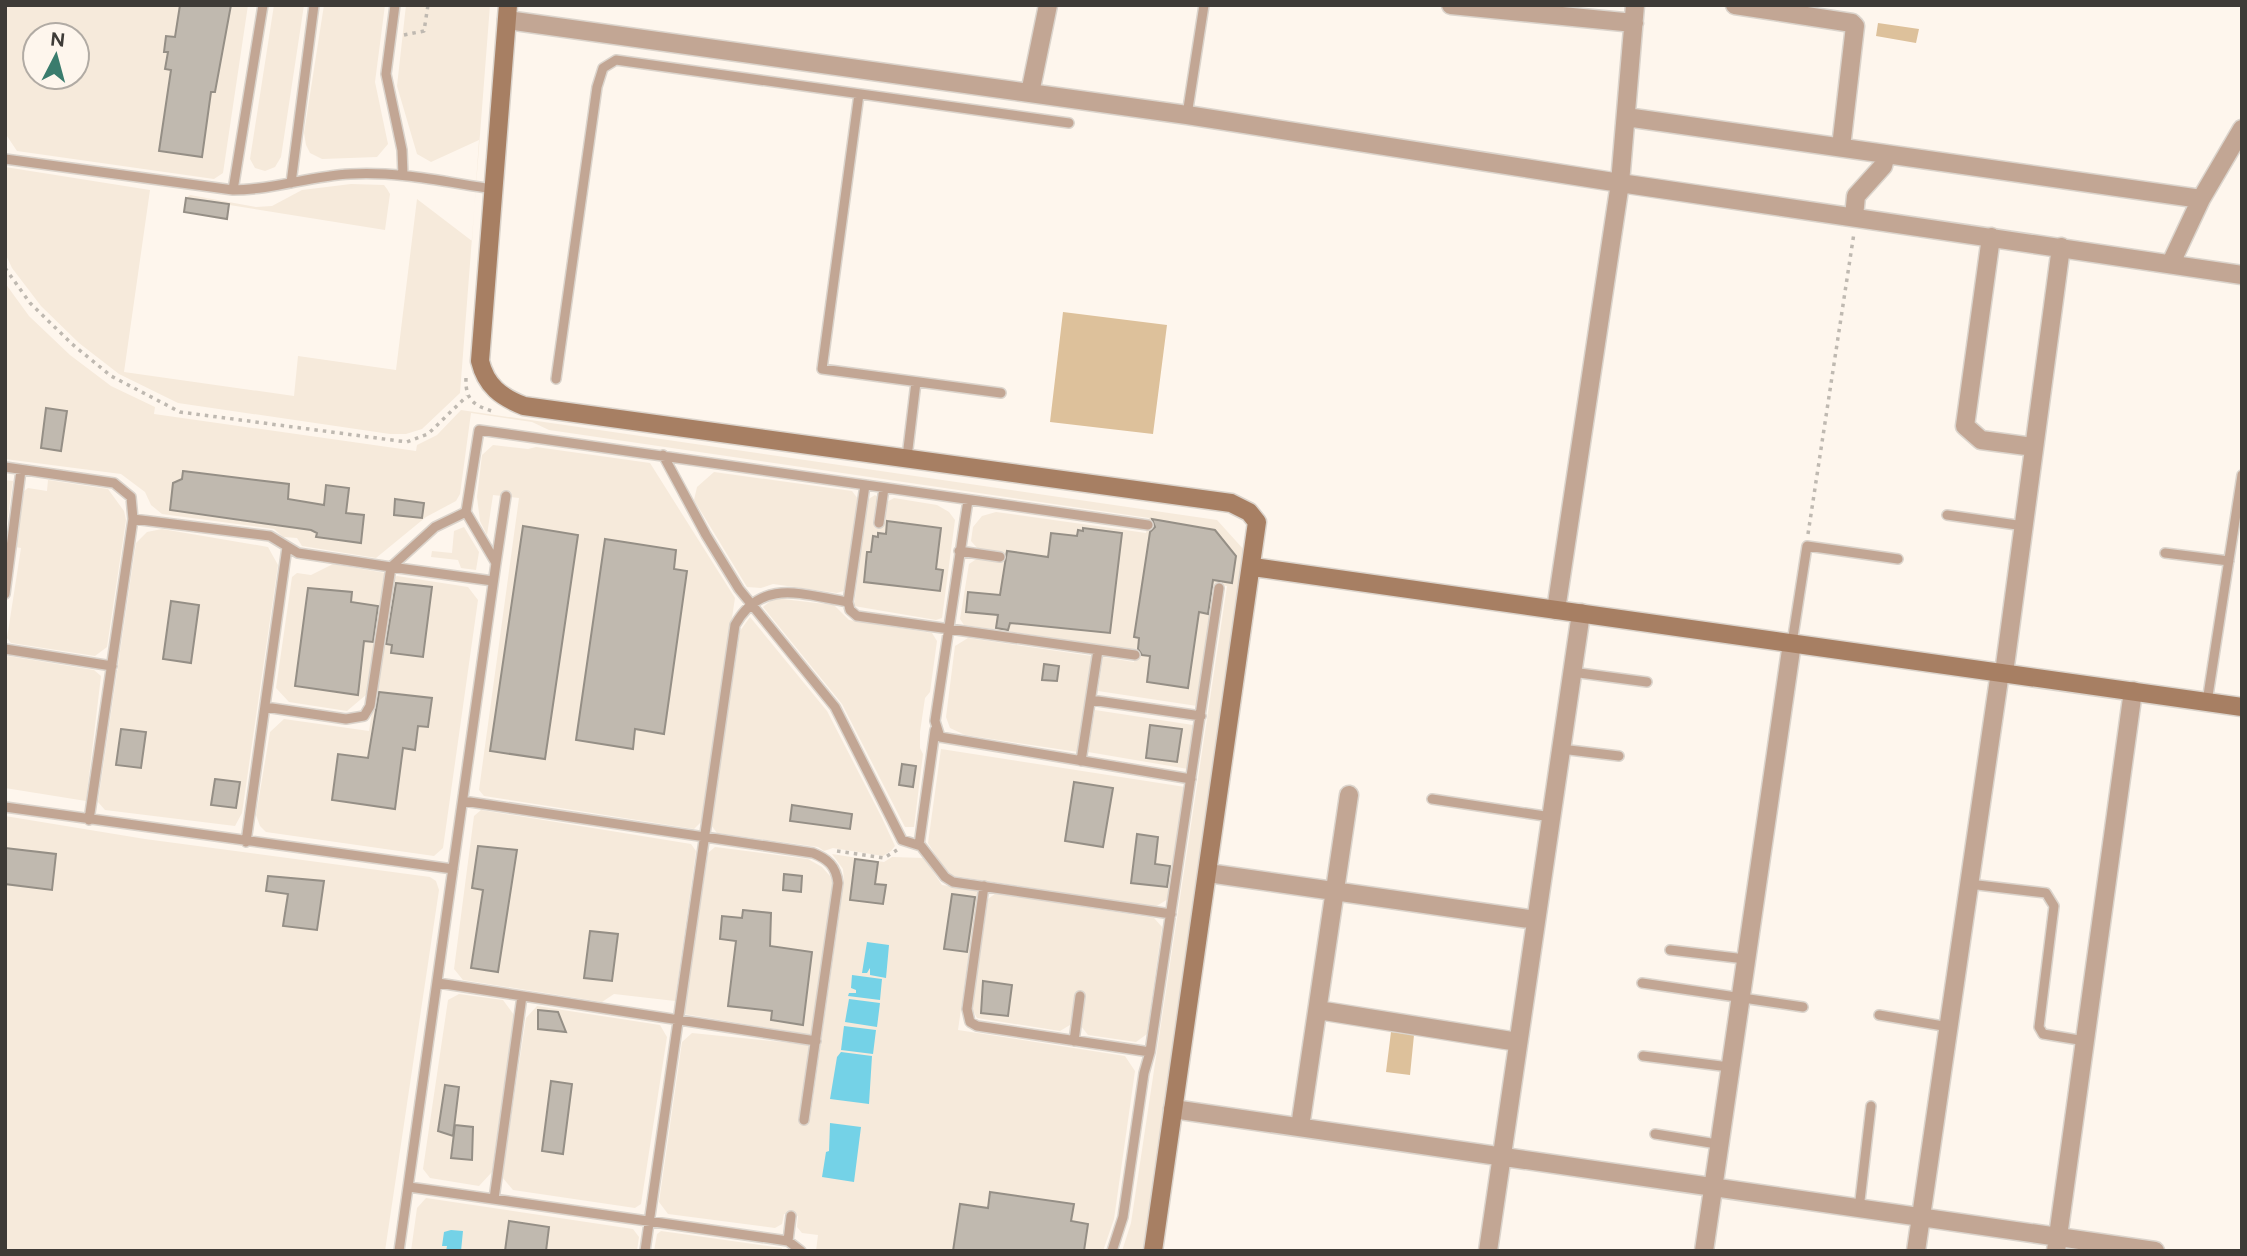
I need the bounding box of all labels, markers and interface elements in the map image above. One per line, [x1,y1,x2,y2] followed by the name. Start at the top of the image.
[21,21,91,91] north arrow
[49,27,66,52] text: N

